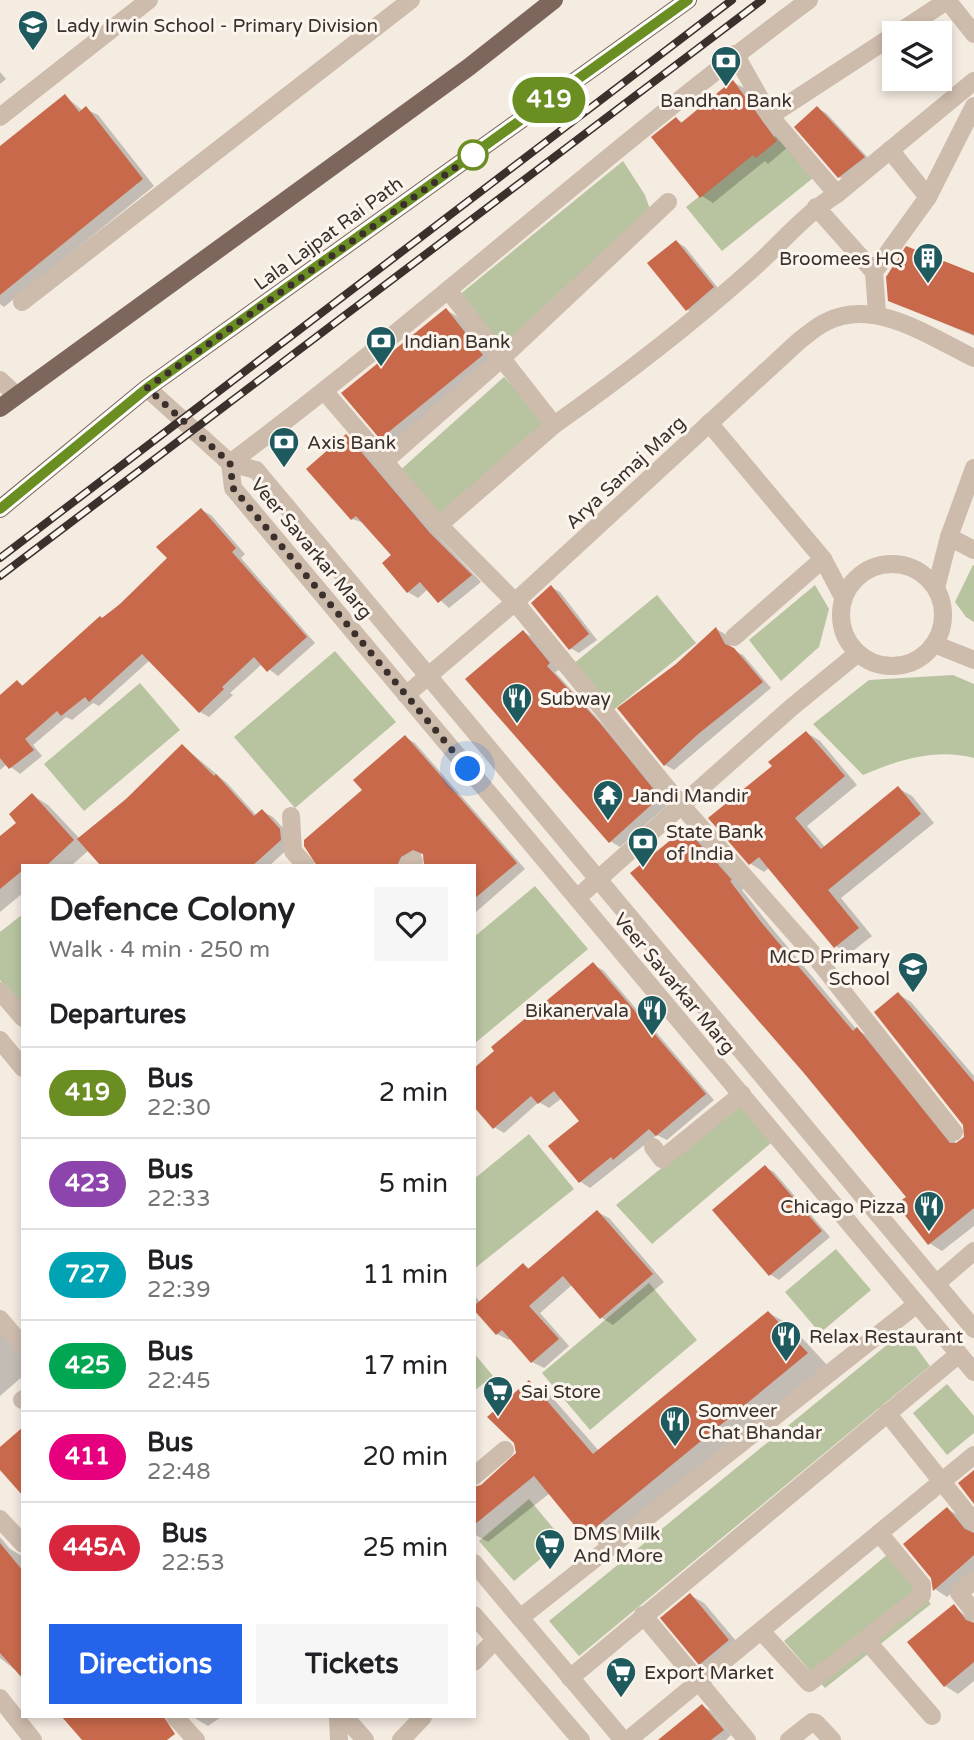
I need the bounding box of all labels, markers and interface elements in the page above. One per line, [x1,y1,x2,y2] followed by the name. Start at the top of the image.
[16,8,50,52] school or university icon: Lady Irwin School - Primary Division
[56,15,378,37] place label: Lady Irwin School - Primary Division
[882,21,952,91] map controls
[882,21,952,91] button: layers
[709,44,743,88] bank icon: Bandhan Bank
[509,77,589,123] line badge: 419
[526,85,572,114] text: 419
[660,90,792,112] place label: Bandhan Bank
[458,140,488,170] unlabelled marker
[250,172,407,295] street label: Lala Lajpat Rai Path
[911,241,945,285] building icon: Broomees HQ
[779,248,905,270] place label: Broomees HQ
[364,324,398,368] bank icon: Indian Bank
[404,331,510,353] place label: Indian Bank
[561,412,690,534] street label: Arya Samaj Marg
[267,425,301,469] bank icon: Axis Bank
[307,432,396,454] place label: Axis Bank
[246,474,377,624] street label: Veer Savarkar Marg
[500,681,534,725] restaurant icon: Subway
[540,688,611,710] place label: Subway
[450,751,485,786] your location
[591,778,625,822] temple icon: Jandi Mandir
[631,785,749,807] place label: Jandi Mandir
[666,821,764,865] place label: State Bank of India
[626,825,660,869] bank icon: State Bank of India
[374,887,448,961] button: heart
[49,890,295,929] text: Defence Colony
[609,909,740,1059] street label: Veer Savarkar Marg
[49,936,270,964] text: Walk · 4 min · 250 m
[769,946,890,990] place label: MCD Primary School
[896,950,930,994] school or university icon: MCD Primary School
[635,993,669,1037] restaurant icon: Bikanervala
[49,999,186,1030] text: Departures
[525,1000,629,1022] place label: Bikanervala
[147,1063,193,1094] text: Bus
[379,1077,448,1108] text: 2 min
[65,1078,110,1107] text: 419
[147,1094,211,1122] text: 22:30
[147,1154,193,1185] text: Bus
[379,1168,448,1199] text: 5 min
[65,1169,110,1198] text: 423
[147,1185,211,1213] text: 22:33
[912,1189,946,1233] restaurant icon: Chicago Pizza
[780,1196,906,1218] place label: Chicago Pizza
[147,1245,193,1276] text: Bus
[362,1259,448,1290] text: 11 min
[65,1260,110,1289] text: 727
[147,1276,211,1304] text: 22:39
[769,1319,803,1363] restaurant icon: Relax Restaurant
[809,1326,963,1348] place label: Relax Restaurant
[147,1336,193,1367] text: Bus
[362,1350,448,1381] text: 17 min
[65,1351,110,1380] text: 425
[147,1367,211,1395] text: 22:45
[481,1374,515,1418] supermarket icon: Sai Store
[521,1381,601,1403] place label: Sai Store
[698,1400,823,1444] place label: Somveer Chat Bhandar
[658,1404,692,1448] restaurant icon: Somveer Chat Bhandar
[147,1427,193,1458] text: Bus
[362,1441,448,1472] text: 20 min
[65,1442,110,1471] text: 411
[147,1458,211,1486] text: 22:48
[161,1518,207,1549] text: Bus
[573,1523,663,1567] place label: DMS Milk And More
[533,1527,567,1571] supermarket icon: DMS Milk And More
[362,1532,448,1563] text: 25 min
[63,1533,126,1562] text: 445A
[161,1549,225,1577] text: 22:53
[49,1624,242,1704] button: Directions
[256,1624,448,1704] button: Tickets
[604,1655,638,1699] supermarket icon: Export Market
[644,1662,774,1684] place label: Export Market

